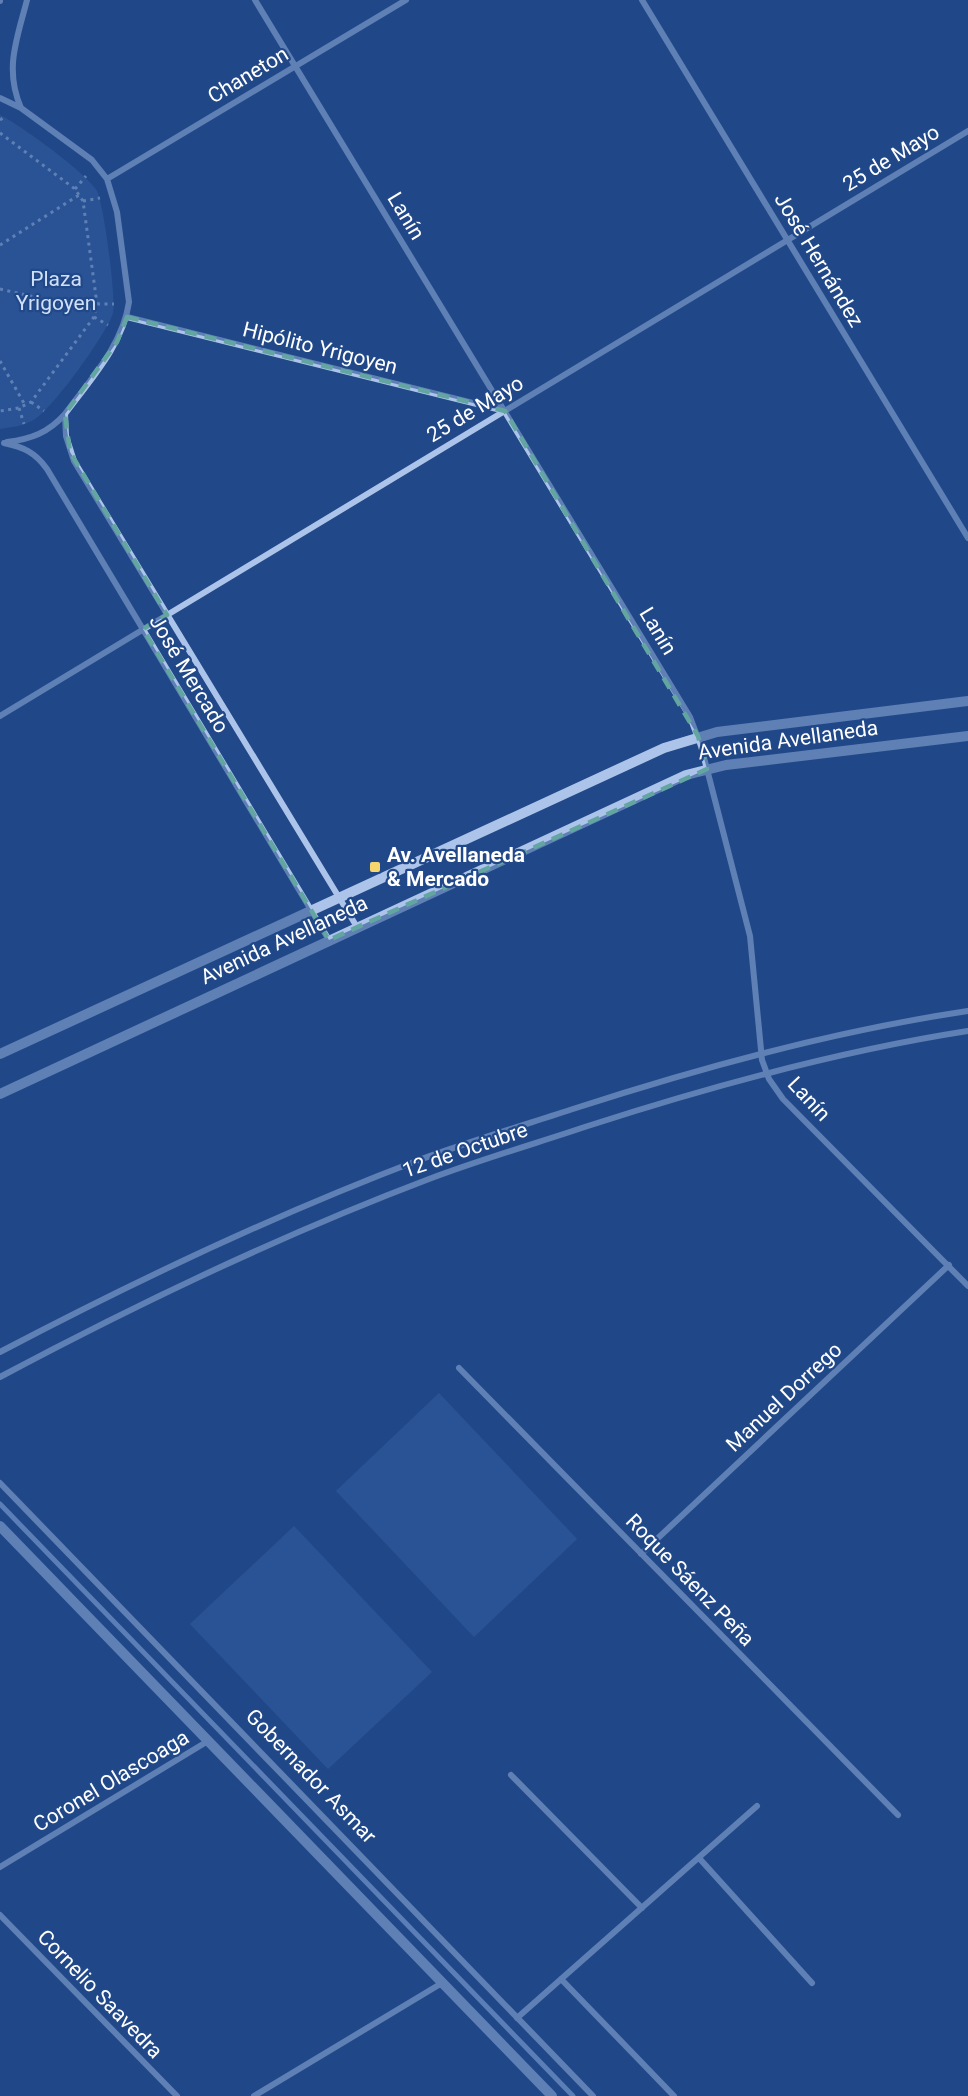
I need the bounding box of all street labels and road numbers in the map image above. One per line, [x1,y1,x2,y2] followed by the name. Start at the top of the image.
[203,42,293,108] street label: Chaneton
[838,120,944,196] street label: 25 de Mayo
[383,188,429,244] street label: Lanín
[770,189,868,331] street label: José Hernández
[240,317,400,379] street label: Hipólito Yrigoyen
[422,371,528,447] street label: 25 de Mayo
[635,603,681,659] street label: Lanín
[144,611,234,737] street label: José Mercado
[696,715,880,765] street label: Avenida Avellaneda
[197,891,371,989] street label: Avenida Avellaneda
[783,1072,835,1126] street label: Lanín
[399,1117,531,1183] street label: 12 de Octubre
[721,1337,847,1457] street label: Manuel Dorrego
[621,1509,759,1651] street label: Roque Sáenz Peña
[241,1704,381,1848] street label: Gobernador Asmar
[29,1725,193,1837] street label: Coronel Olascoaga
[33,1925,167,2063] street label: Cornelio Saavedra

